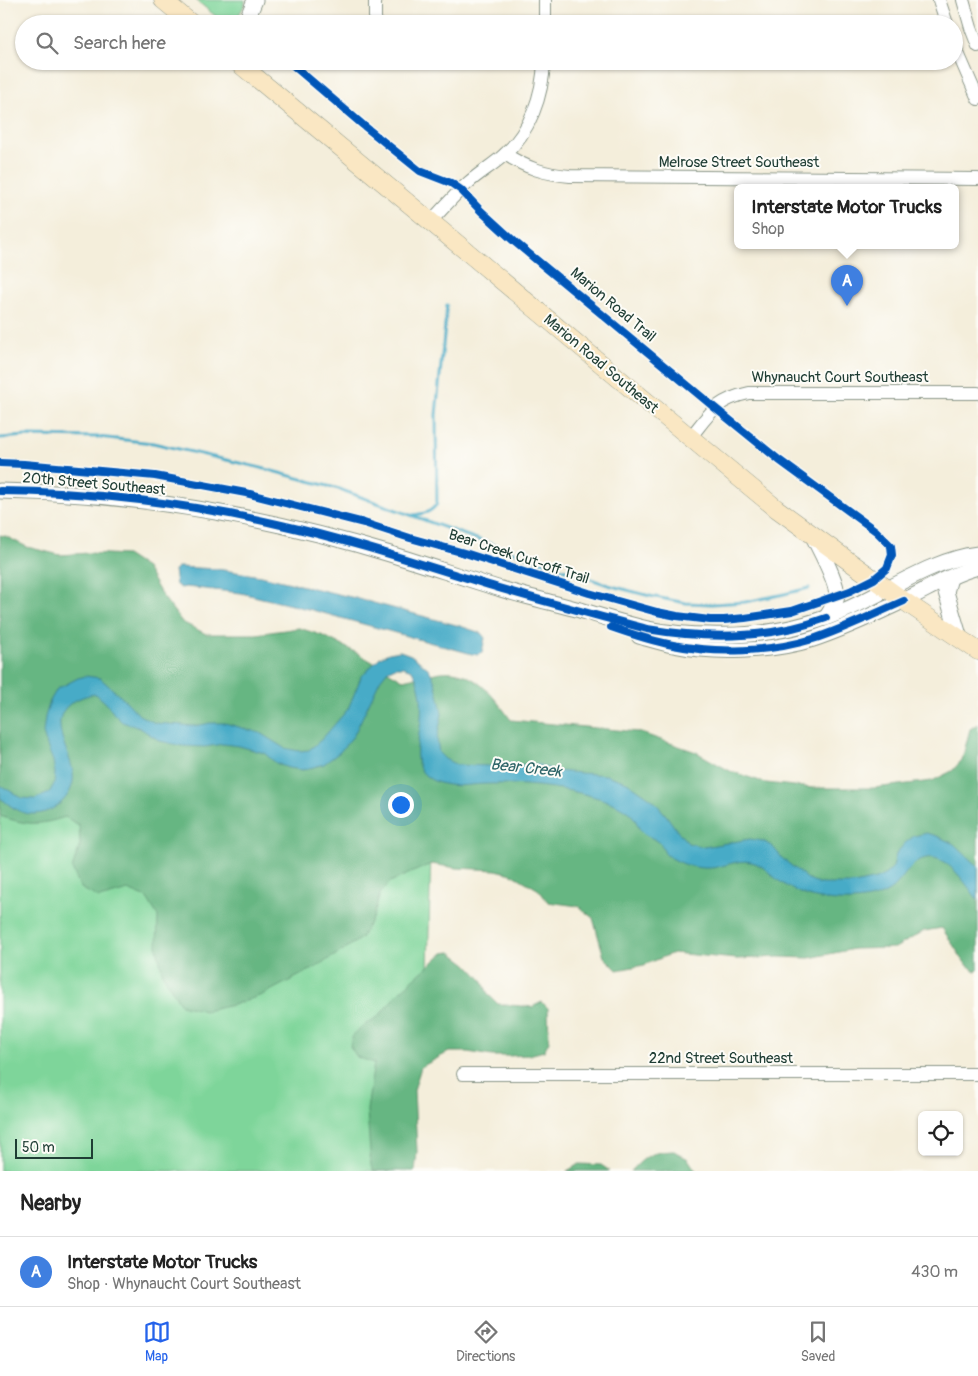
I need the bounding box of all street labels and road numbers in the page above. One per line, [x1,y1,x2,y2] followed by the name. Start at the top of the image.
[659,153,820,172] street label: Melrose Street Southeast
[566,264,660,346] street label: Marion Road Trail
[540,310,663,418] street label: Marion Road Southeast
[752,368,929,387] street label: Whynaucht Court Southeast
[22,468,167,500] street label: 20th Street Southeast
[446,525,592,589] street label: Bear Creek Cut-off Trail
[649,1049,794,1068] street label: 22nd Street Southeast

